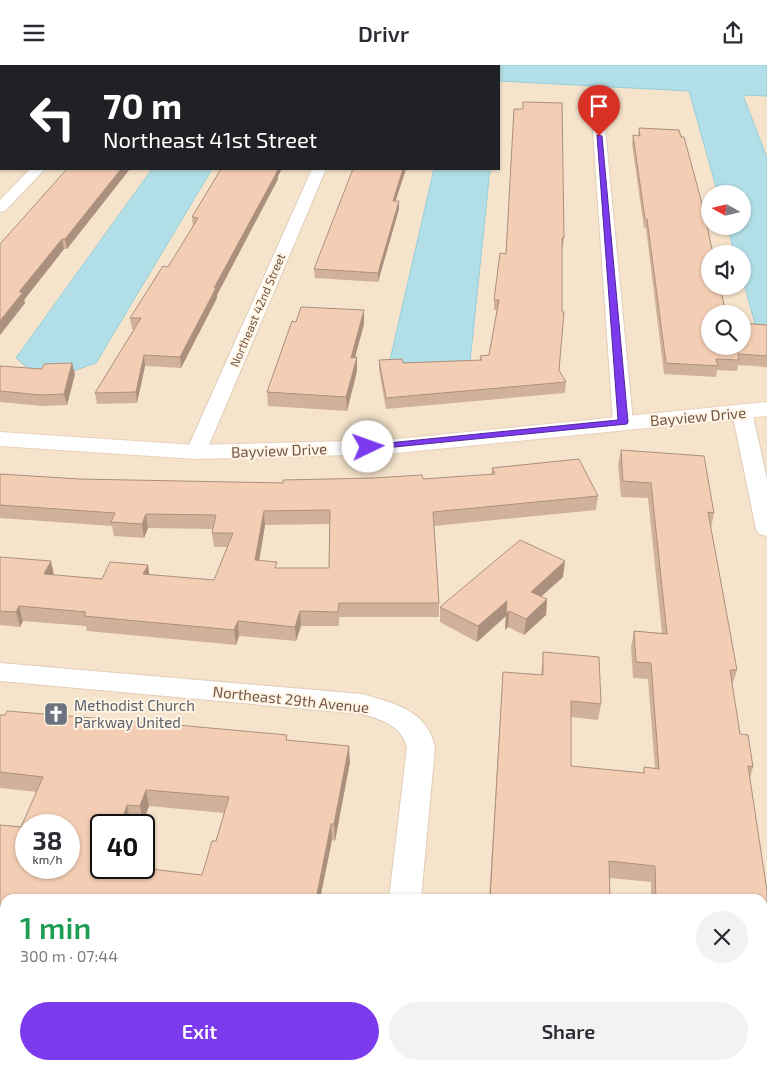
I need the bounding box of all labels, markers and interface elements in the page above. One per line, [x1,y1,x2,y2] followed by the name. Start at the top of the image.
[20,19,48,47] icon: menu
[719,19,747,47] icon: share
[358,20,409,46] text: Drivr
[103,84,182,126] text: 70 m
[20,85,85,150] icon: left
[578,85,620,136] pin
[585,92,613,120] icon: arrive
[103,126,317,152] text: Northeast 41st Street
[701,185,751,235] north arrow
[701,185,751,355] map controls
[701,245,751,295] button: sound
[227,251,287,369] street label: Northeast 42nd Street
[701,305,751,355] button: search
[649,403,747,429] street label: Bayview Drive
[341,420,393,472] position arrow
[231,439,327,461] street label: Bayview Drive
[212,682,370,716] street label: Northeast 29th Avenue
[74,696,195,731] place label: Methodist Church Parkway United
[43,701,69,727] church icon: Methodist Church Parkway United
[90,814,155,879] speed limit sign: 40
[33,825,62,855] text: 38
[33,852,62,866] text: km/h
[20,909,91,945] text: 1 min
[696,911,748,963] button: close
[20,946,118,965] text: 300 m · 07:44
[20,1002,379,1060] button: Exit
[389,1002,748,1060] button: Share

